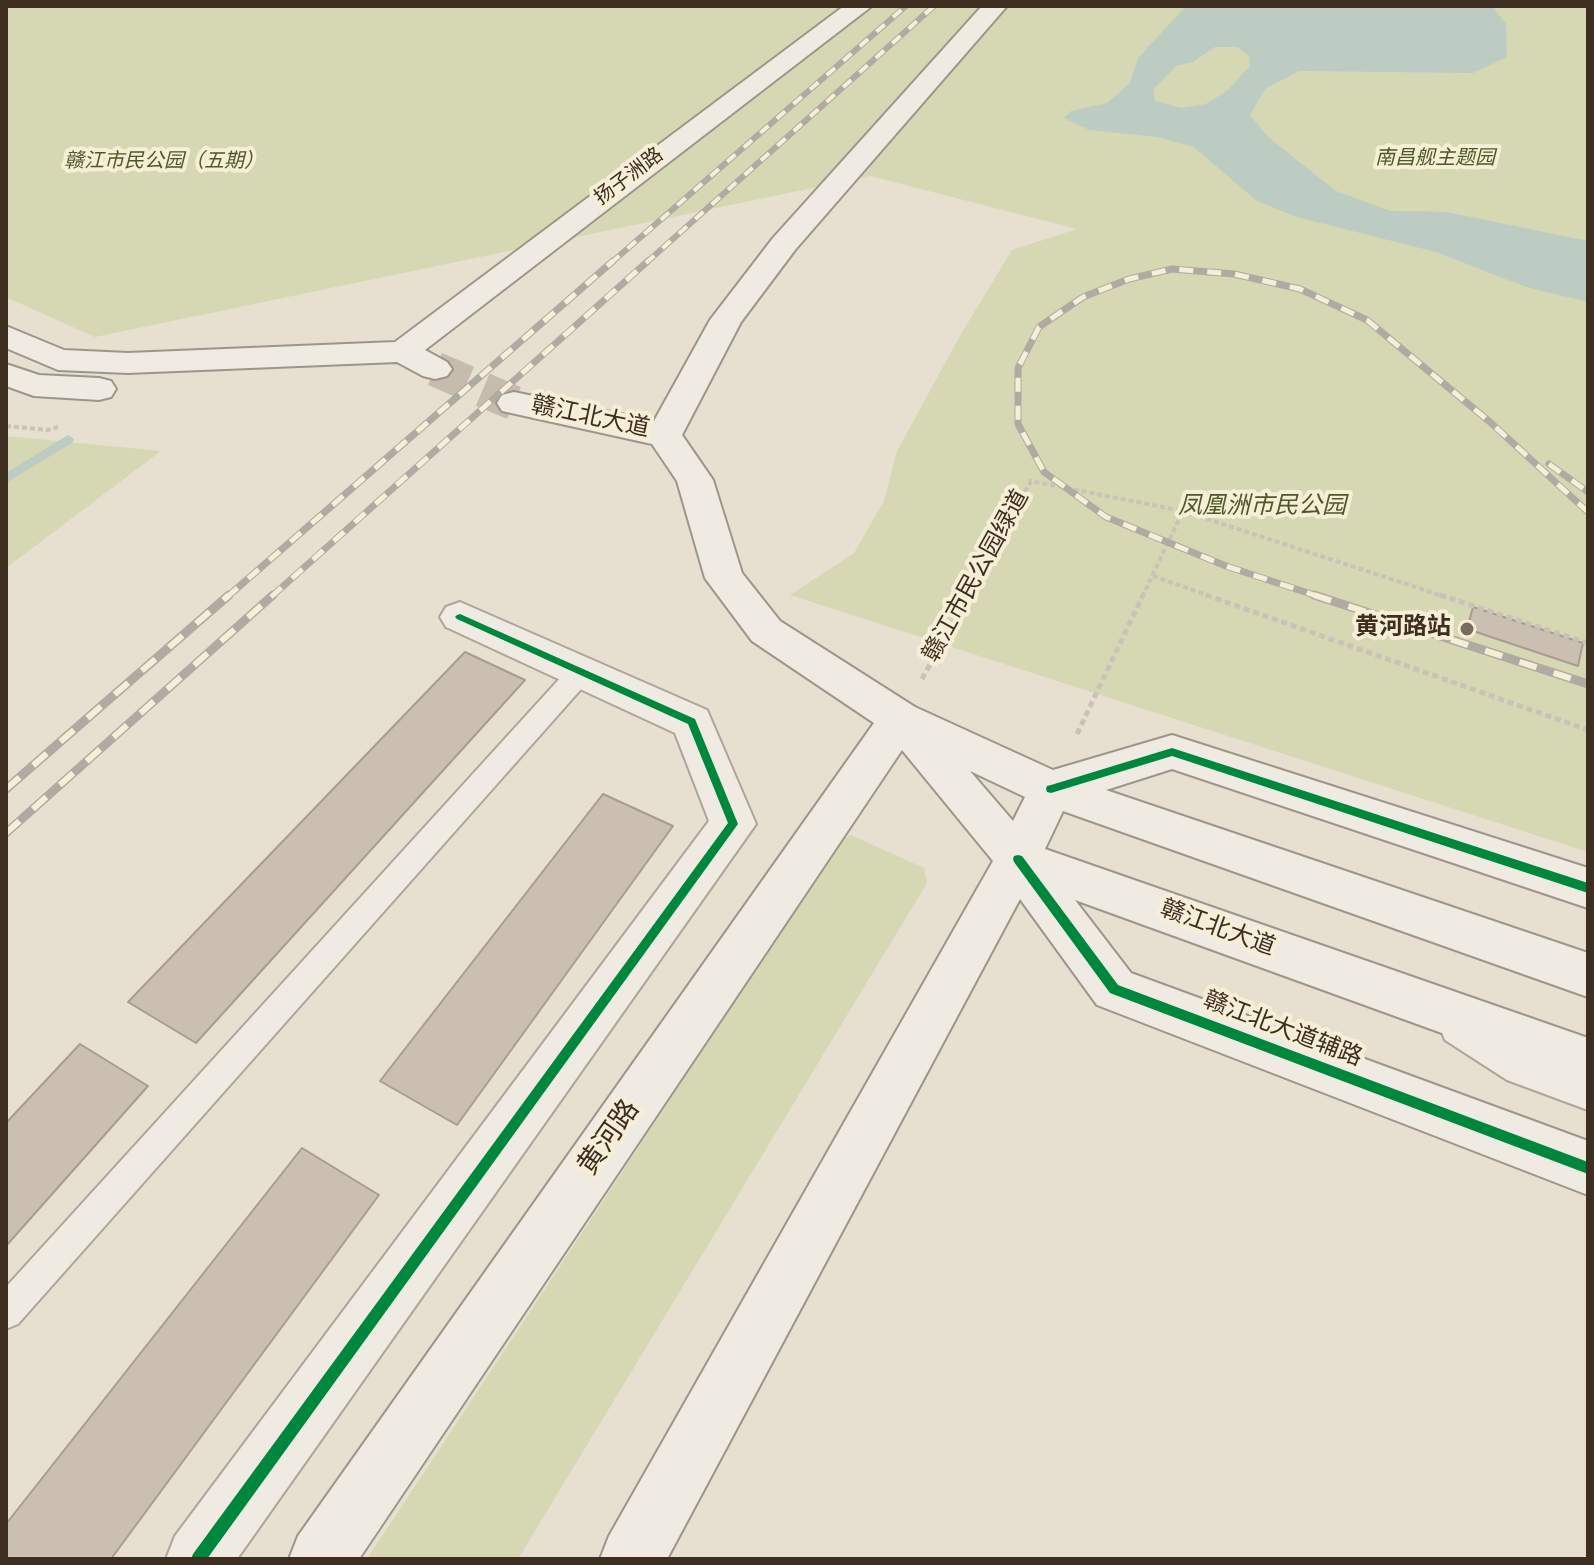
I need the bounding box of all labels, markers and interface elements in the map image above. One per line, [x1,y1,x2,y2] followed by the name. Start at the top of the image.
[591,144,669,212] street label: 扬子洲路
[1375,148,1495,172] park label: 南昌舰主题园
[64,151,264,175] park label: 赣江市民公园（五期）
[528,392,652,446] street label: 赣江北大道
[919,486,1037,668] street label: 赣江市民公园绿道
[1178,494,1346,522] park label: 凤凰洲市民公园
[1355,615,1451,643] place label: 黄河路站
[1458,620,1476,638] marker: 黄河路站
[1156,896,1278,964] street label: 赣江北大道
[1198,987,1366,1075] street label: 赣江北大道辅路
[573,1095,649,1183] street label: 黄河路

